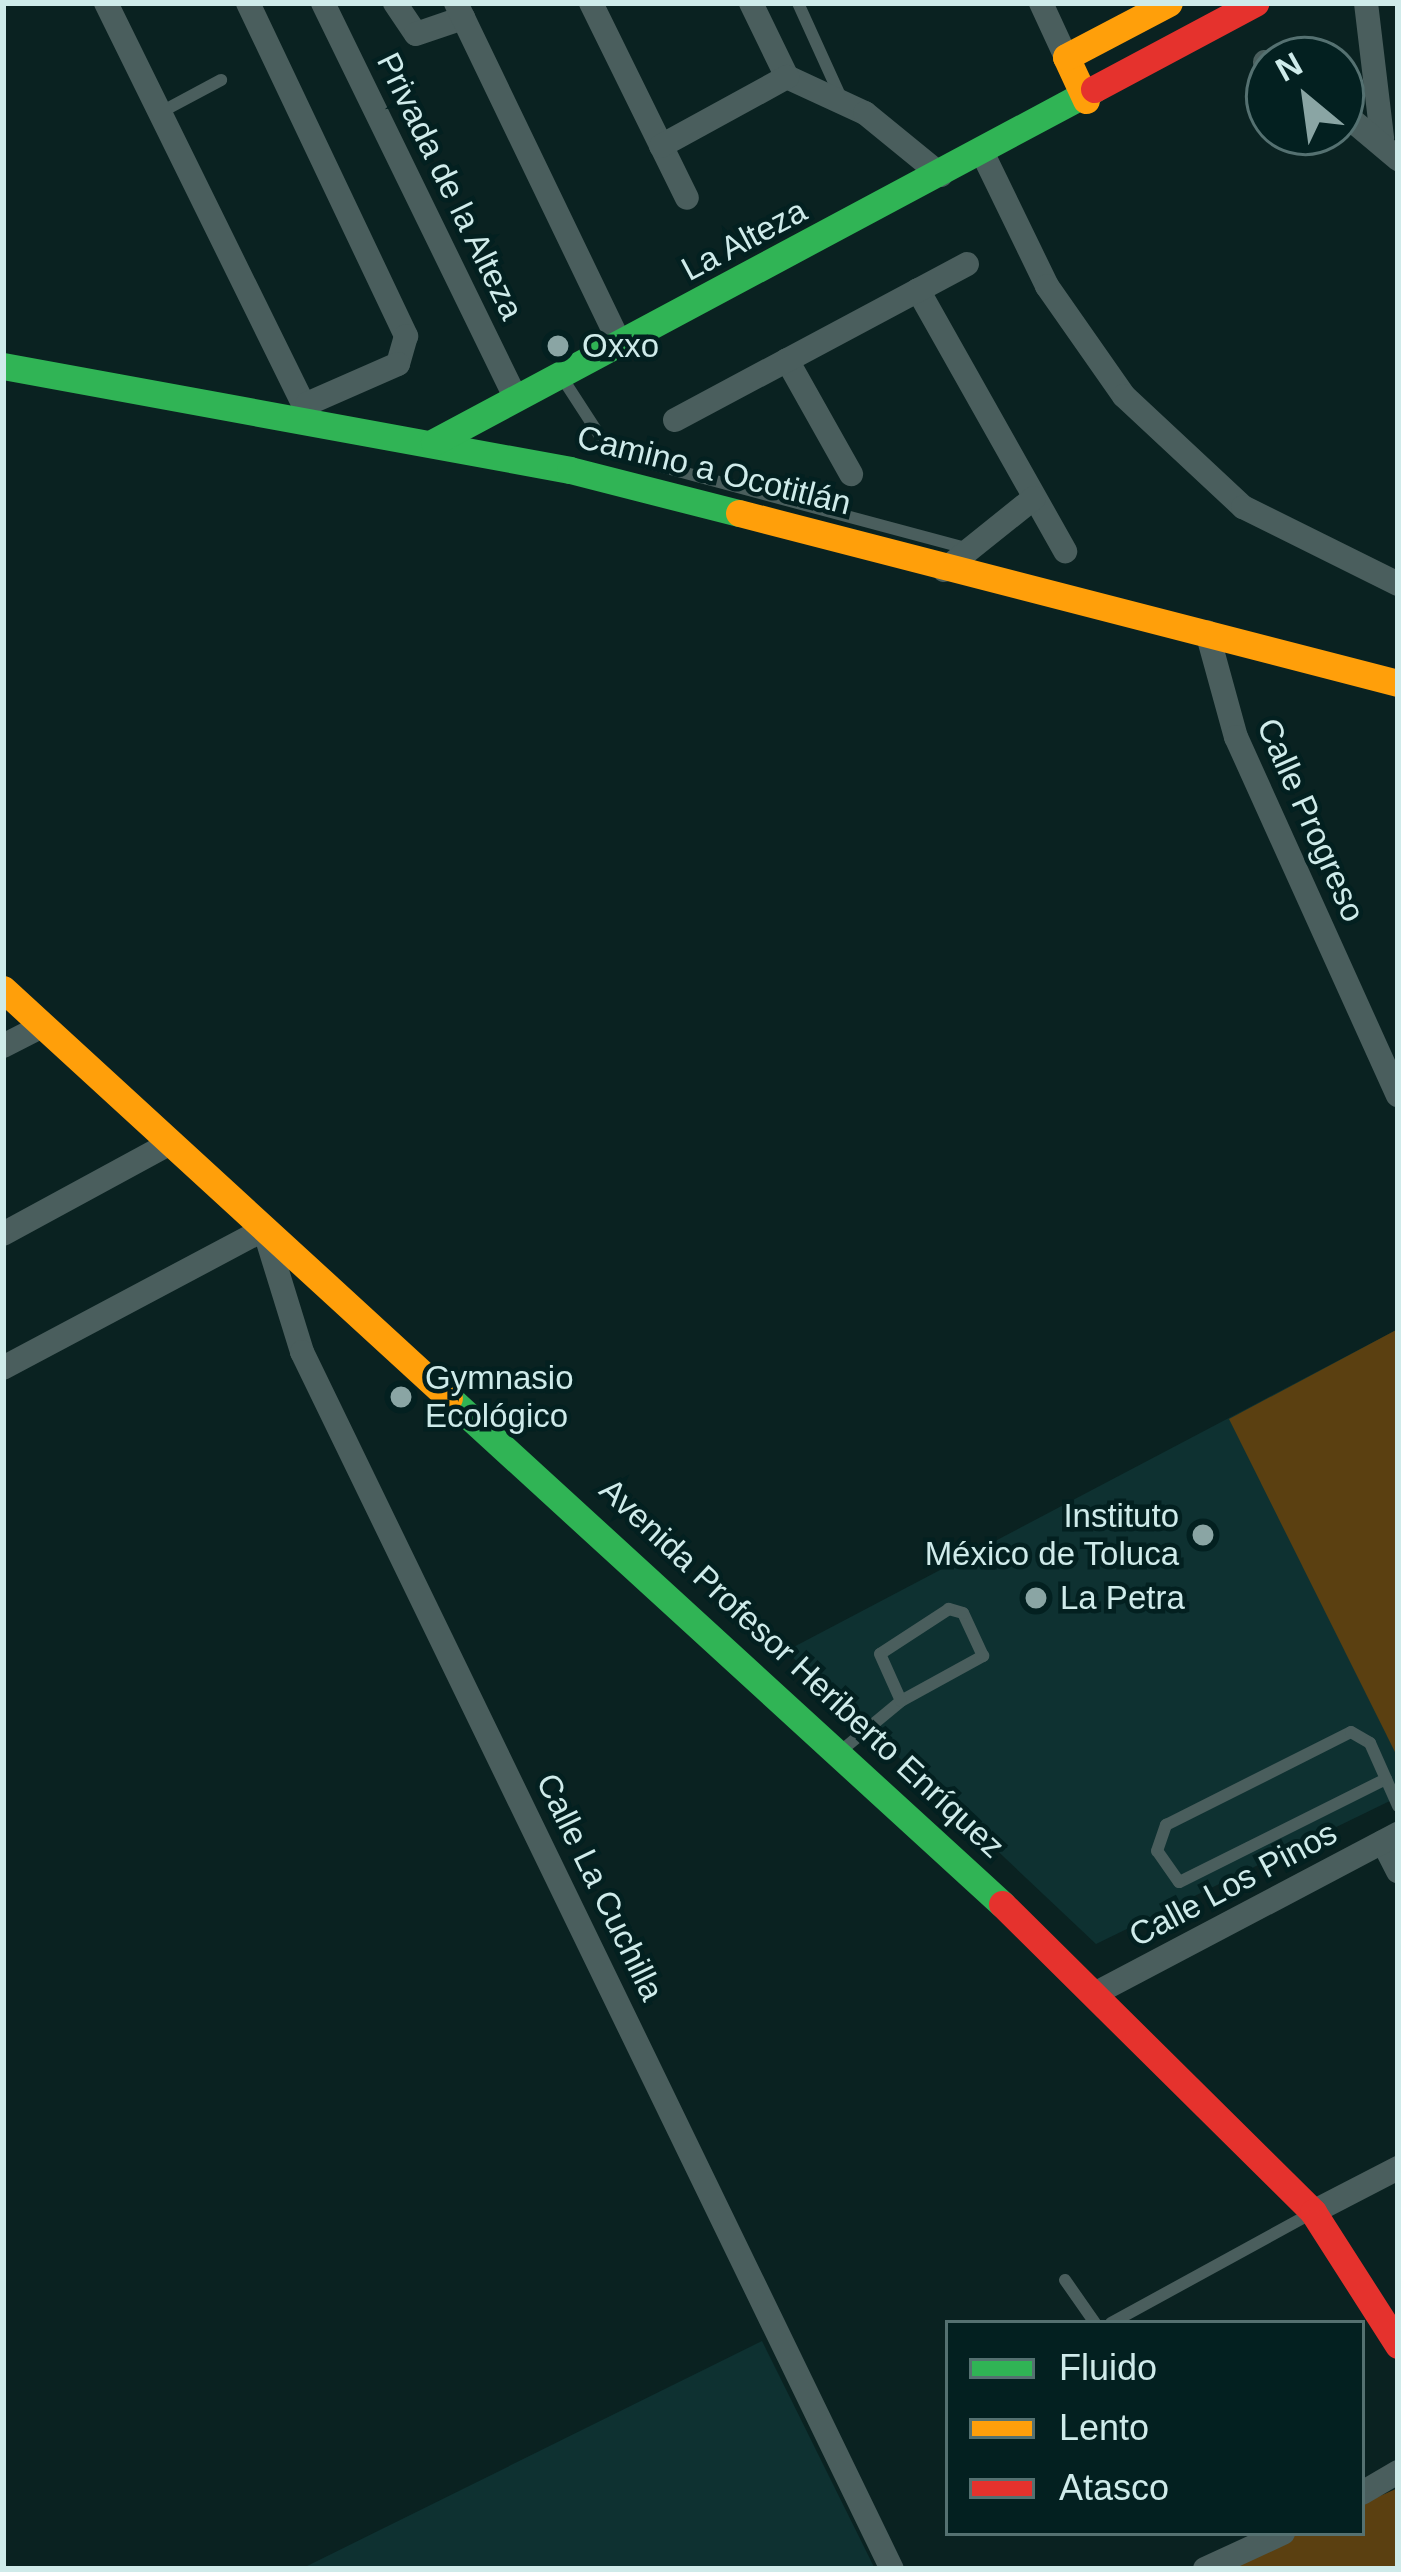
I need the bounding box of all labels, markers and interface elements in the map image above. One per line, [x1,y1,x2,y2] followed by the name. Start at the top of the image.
[1245,36,1365,156] north arrow
[368,45,532,327] street label: Privada de la Alteza
[1269,45,1308,89] text: N
[674,190,814,290] street label: La Alteza
[582,326,659,366] place label: Oxxo
[545,333,571,359] marker: Oxxo
[573,417,855,523] street label: Camino a Ocotitlán
[1249,712,1373,928] street label: Calle Progreso
[425,1358,574,1436] place label: Gymnasio Ecológico
[388,1384,414,1410] marker: Gymnasio Ecológico
[592,1470,1012,1866] street label: Avenida Profesor Heriberto Enríquez
[924,1496,1179,1574] place label: Instituto México de Toluca
[1190,1522,1216,1548] marker: Instituto México de Toluca
[1060,1578,1185,1618] place label: La Petra
[1023,1585,1049,1611] marker: La Petra
[528,1767,672,2007] street label: Calle La Cuchilla
[1122,1813,1344,1955] street label: Calle Los Pinos
[945,2320,1365,2536] legend
[1059,2347,1157,2388] text: Fluido
[1059,2407,1149,2448] text: Lento
[1059,2467,1169,2508] text: Atasco

